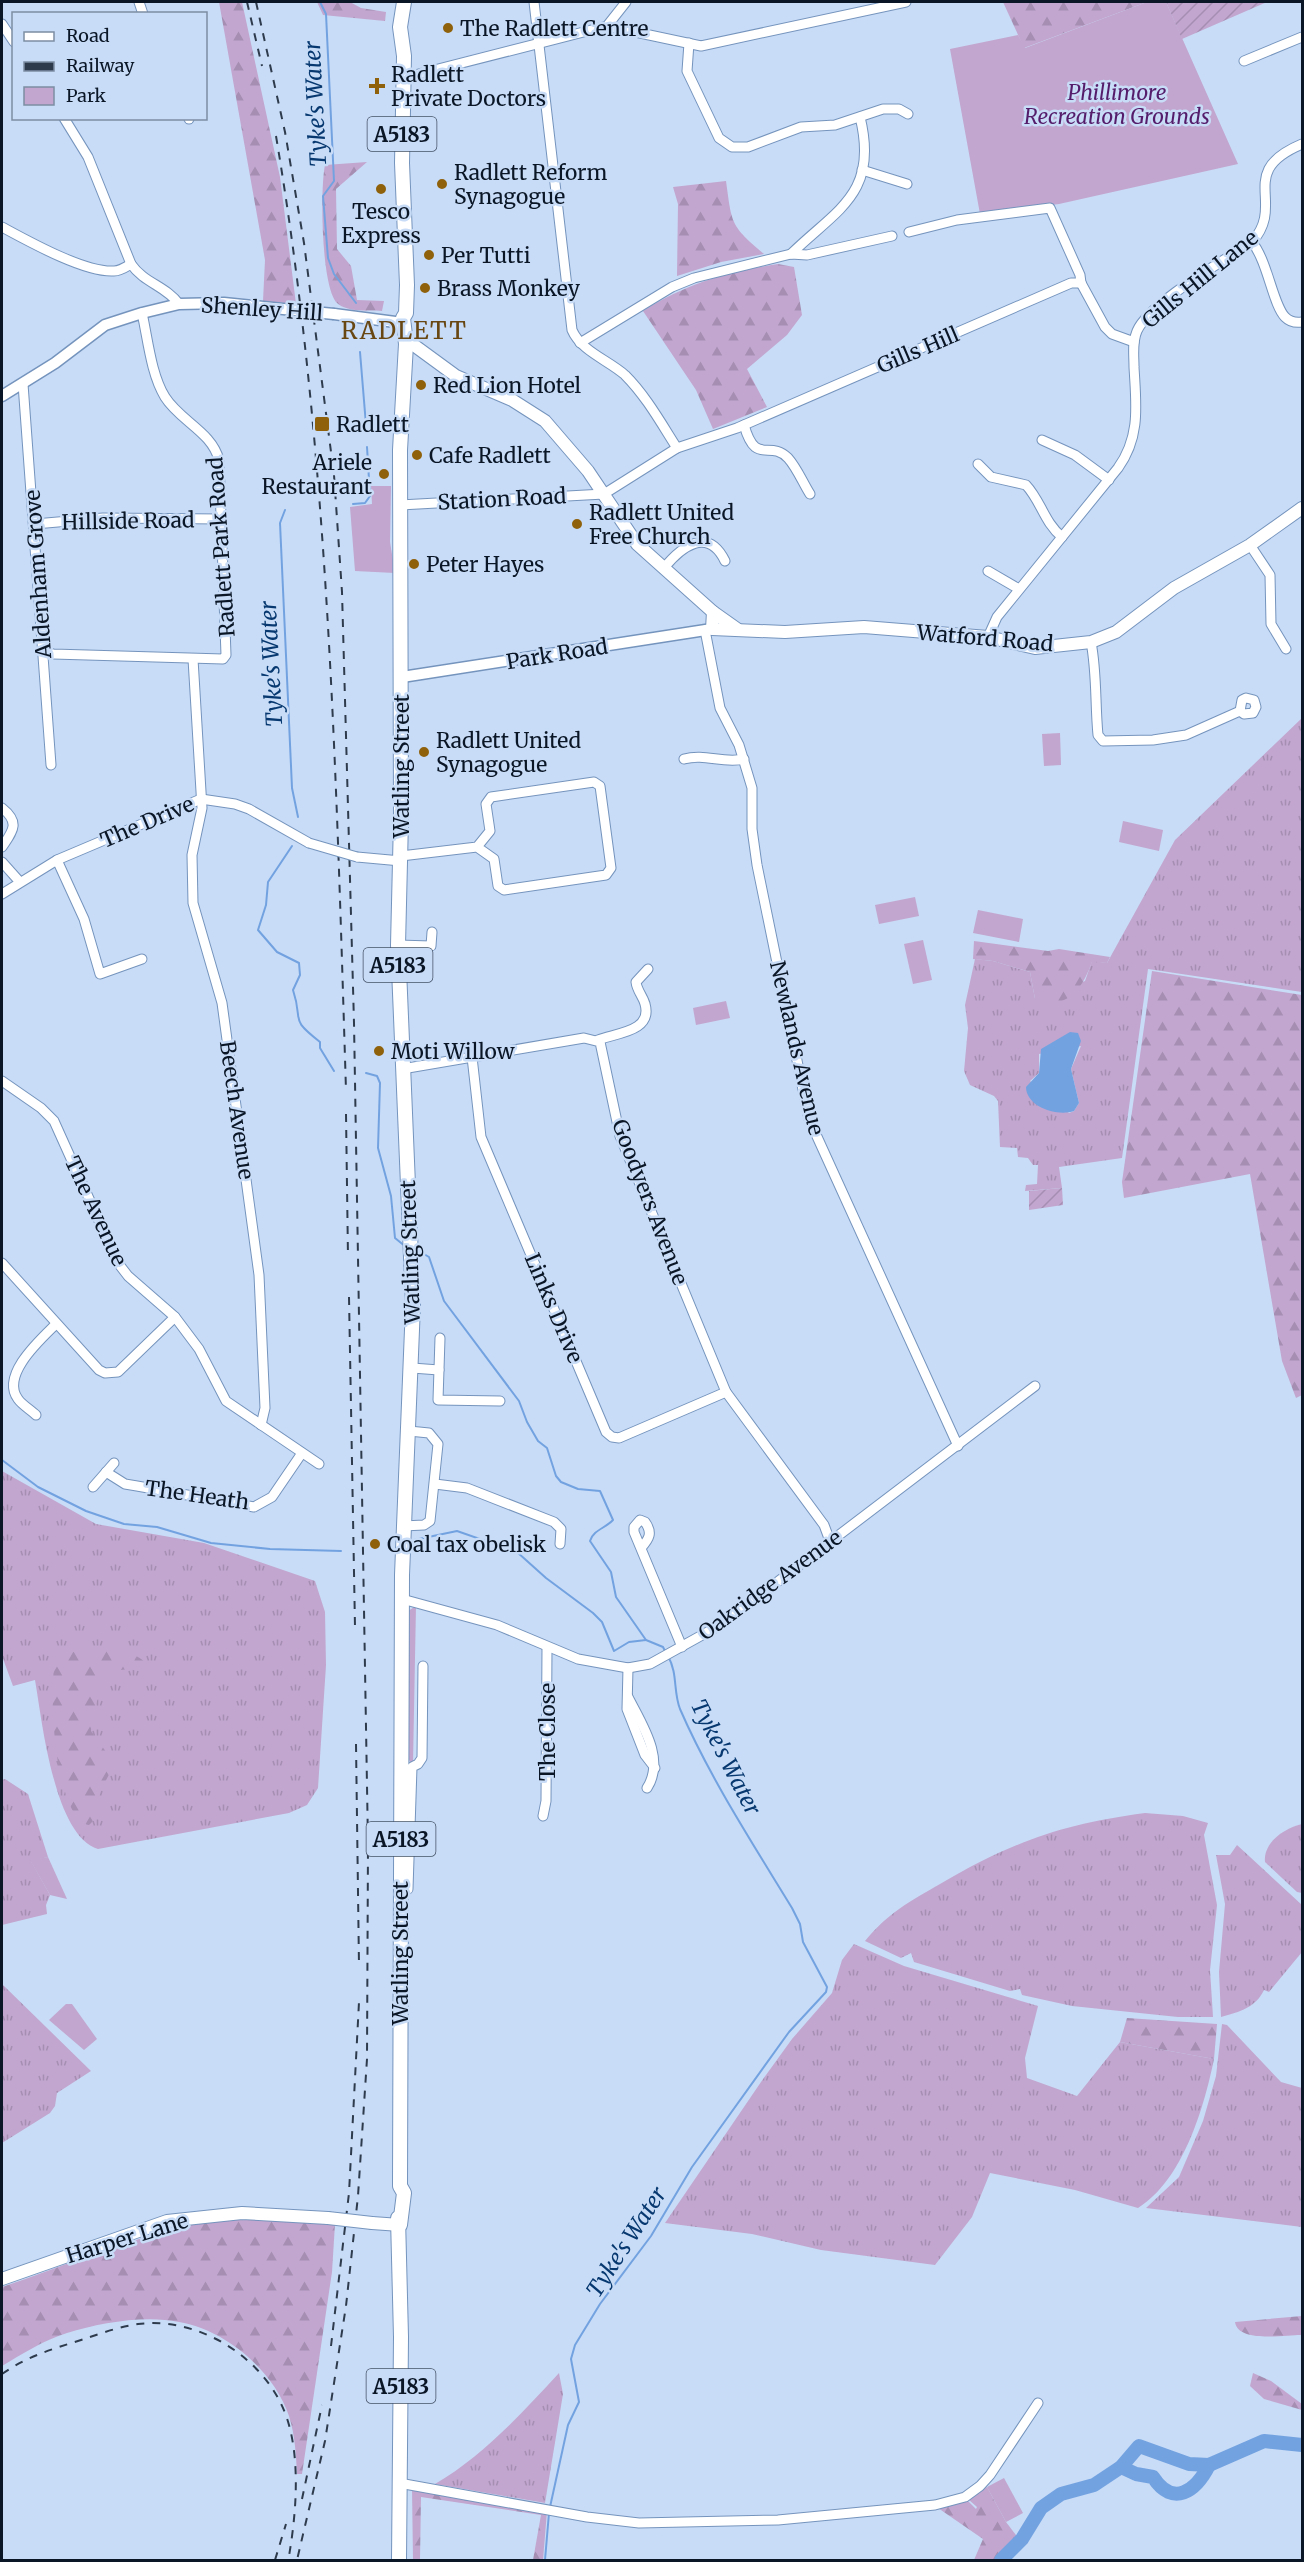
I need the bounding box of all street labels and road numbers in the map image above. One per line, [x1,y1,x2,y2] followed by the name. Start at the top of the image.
[368,117,436,151] road number: A5183
[1137,224,1263,334] street label: Gills Hill Lane
[200,291,324,327] street label: Shenley Hill
[873,320,964,379] street label: Gills Hill
[201,456,241,638] street label: Radlett Park Road
[437,482,567,516] street label: Station Road
[19,489,57,660] street label: Aldenham Grove
[61,506,195,536] street label: Hillside Road
[915,618,1055,657] street label: Watford Road
[504,633,610,675] street label: Park Road
[388,694,415,839] street label: Watling Street
[96,790,198,854] street label: The Drive
[364,948,432,982] road number: A5183
[764,958,830,1138] street label: Newlands Avenue
[214,1039,260,1181] street label: Beech Avenue
[606,1115,694,1289] street label: Goodyers Avenue
[59,1152,133,1270] street label: The Avenue
[394,1180,426,1325] street label: Watling Street
[519,1249,589,1367] street label: Links Drive
[143,1474,251,1516] street label: The Heath
[693,1524,847,1646] street label: Oakridge Avenue
[534,1683,561,1781] street label: The Close
[366,1822,436,1856] road number: A5183
[387,1881,414,2026] street label: Watling Street
[63,2207,191,2269] street label: Harper Lane
[366,2369,436,2403] road number: A5183

